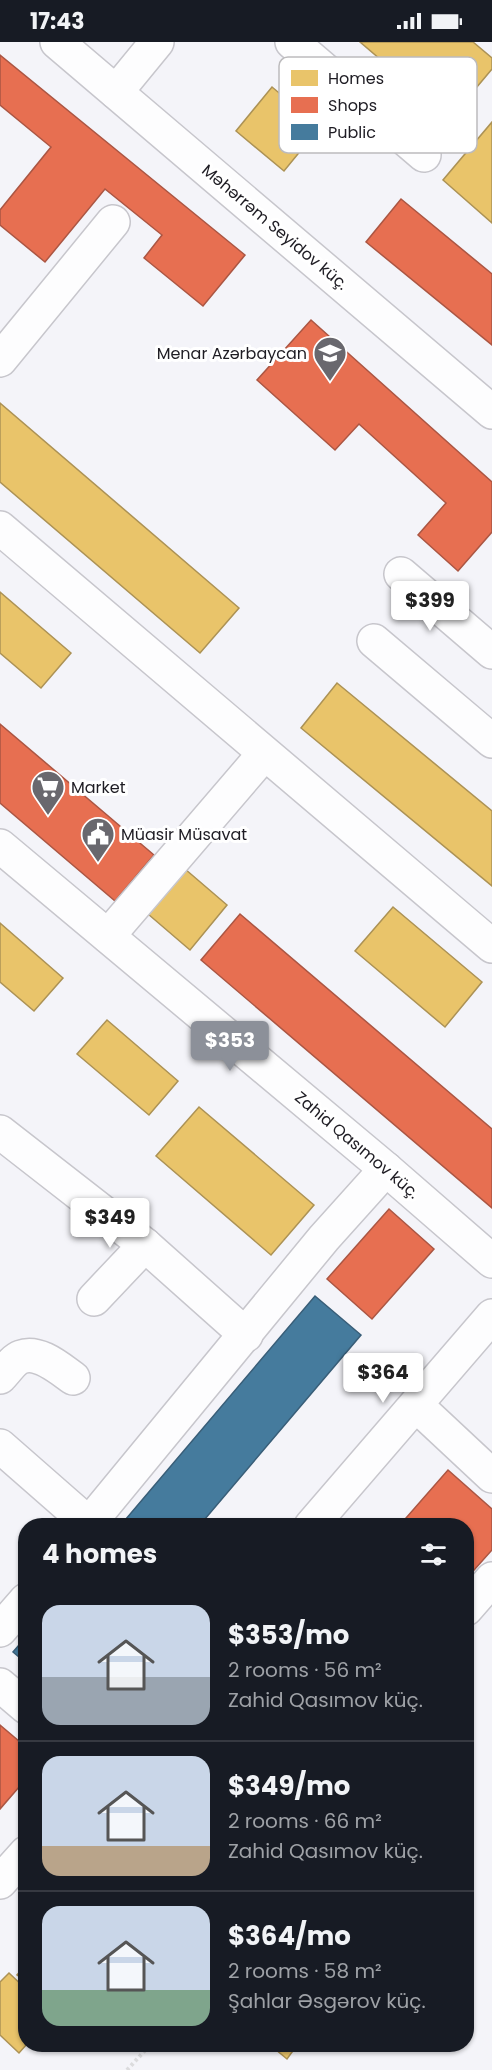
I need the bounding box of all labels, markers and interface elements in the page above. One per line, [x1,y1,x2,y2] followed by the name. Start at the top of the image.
[30,6,85,37] text: 17:43
[279,57,477,153] legend
[328,67,384,90] text: Homes
[328,94,377,117] text: Shops
[328,121,376,144] text: Public
[197,159,353,295] street label: Məhərrəm Seyidov küç.
[312,335,348,382] school or university icon: Menar Azərbaycan
[157,342,307,365] place label: Menar Azərbaycan
[394,581,466,632] pin: $399
[405,586,455,614] text: $399
[30,769,66,816] supermarket icon: Market
[71,776,126,799] place label: Market
[80,816,116,863] public building icon: Müasir Müsavat
[121,823,247,846] place label: Müasir Müsavat
[194,1021,266,1072] pin: $353
[205,1026,255,1054] text: $353
[290,1086,424,1204] street label: Zahid Qasımov küç.
[74,1198,146,1249] pin: $349
[84,1203,136,1231] text: $349
[347,1353,419,1404] pin: $364
[357,1358,409,1386] text: $364
[42,1536,157,1572] text: 4 homes
[417,1538,450,1571] icon: filters
[228,1617,349,1653] text: $353/mo
[90,1629,162,1701] icon: home
[228,1656,382,1684] text: 2 rooms · 56 m²
[228,1686,423,1714] text: Zahid Qasımov küç.
[228,1768,350,1804] text: $349/mo
[90,1780,162,1852] icon: home
[228,1807,382,1835] text: 2 rooms · 66 m²
[228,1837,423,1865] text: Zahid Qasımov küç.
[228,1918,351,1954] text: $364/mo
[90,1930,162,2002] icon: home
[228,1957,382,1985] text: 2 rooms · 58 m²
[228,1987,426,2015] text: Şahlar Əsgərov küç.

